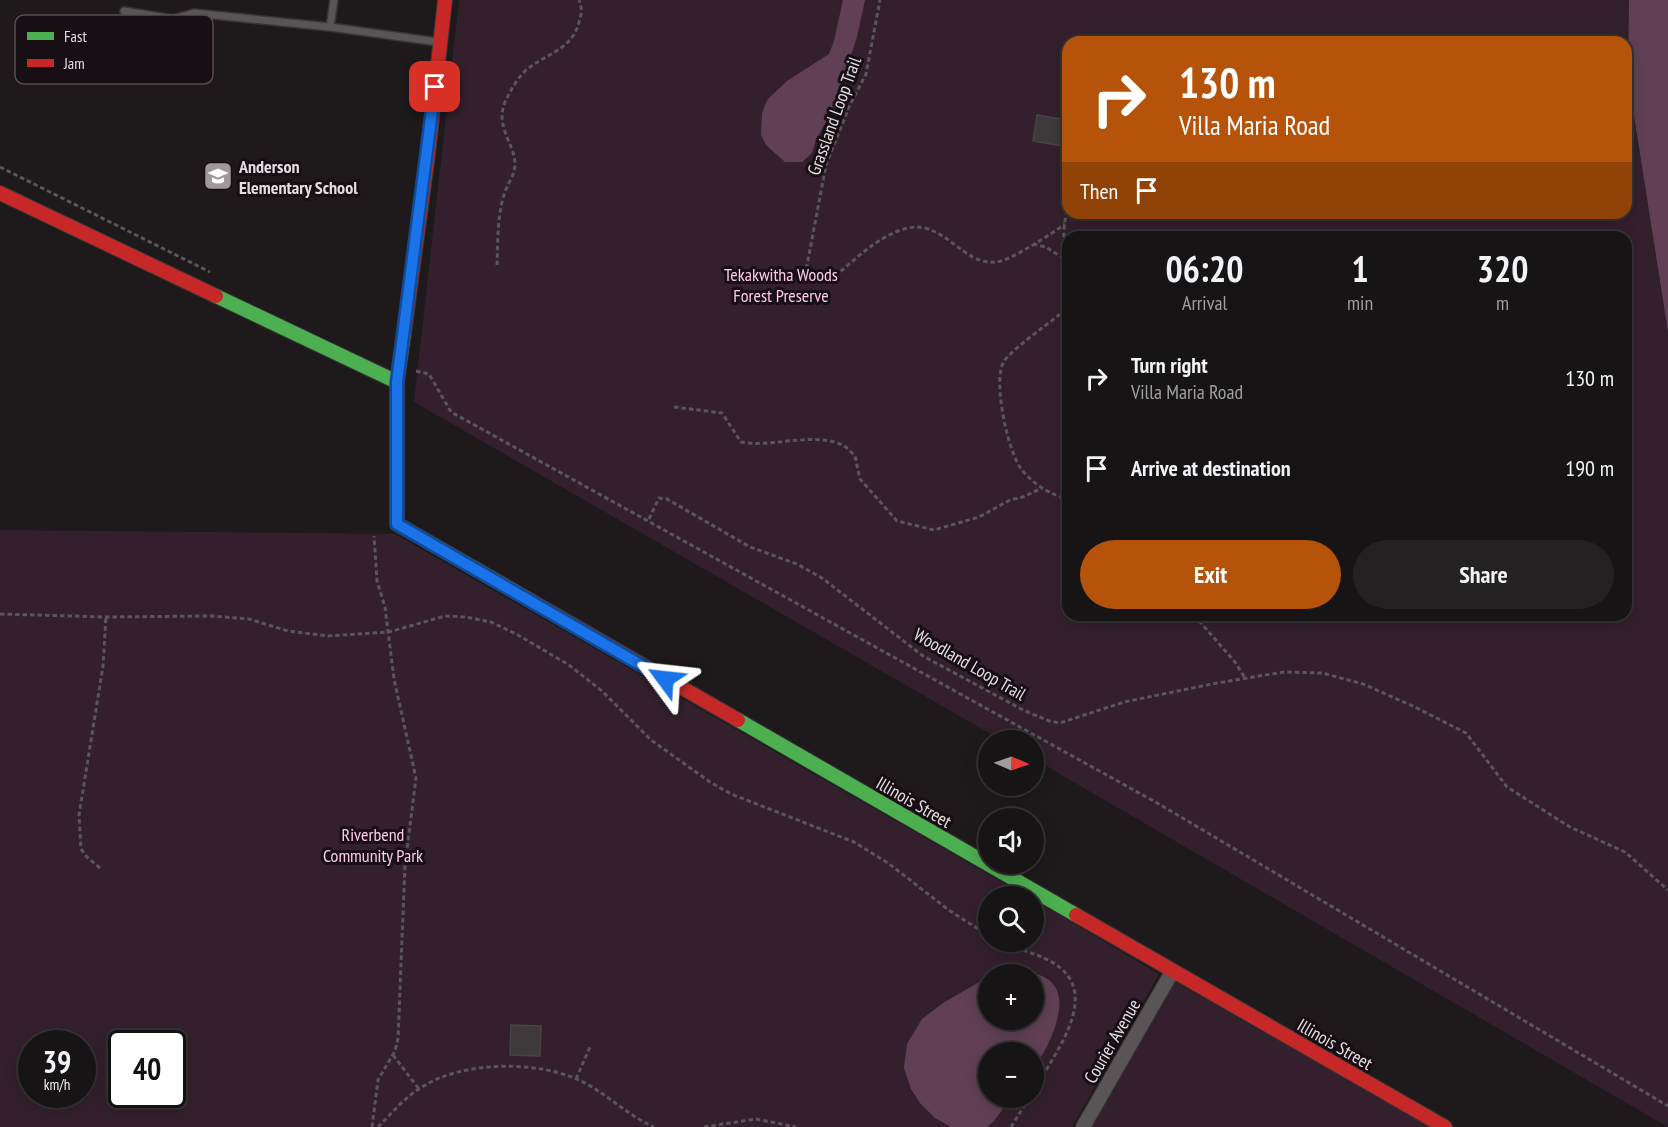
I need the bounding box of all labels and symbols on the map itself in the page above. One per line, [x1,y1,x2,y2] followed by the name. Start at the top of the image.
[15,15,213,84] legend
[64,26,87,46] text: Fast
[63,53,85,73] text: Jam
[802,53,866,178] street label: Grassland Loop Trail
[409,61,460,112] pin
[238,155,358,199] place label: Anderson Elementary School
[202,160,234,192] school or university icon: Anderson Elementary School
[724,263,838,307] park label: Tekakwitha Woods Forest Preserve
[910,623,1031,706] street label: Woodland Loop Trail
[633,647,697,711] position arrow
[978,730,1044,796] north arrow
[872,771,956,833] street label: Illinois Street
[323,823,423,867] park label: Riverbend Community Park
[1079,995,1145,1087] street label: Courier Avenue
[1293,1013,1377,1075] street label: Illinois Street
[108,1030,186,1108] speed limit sign: 40

